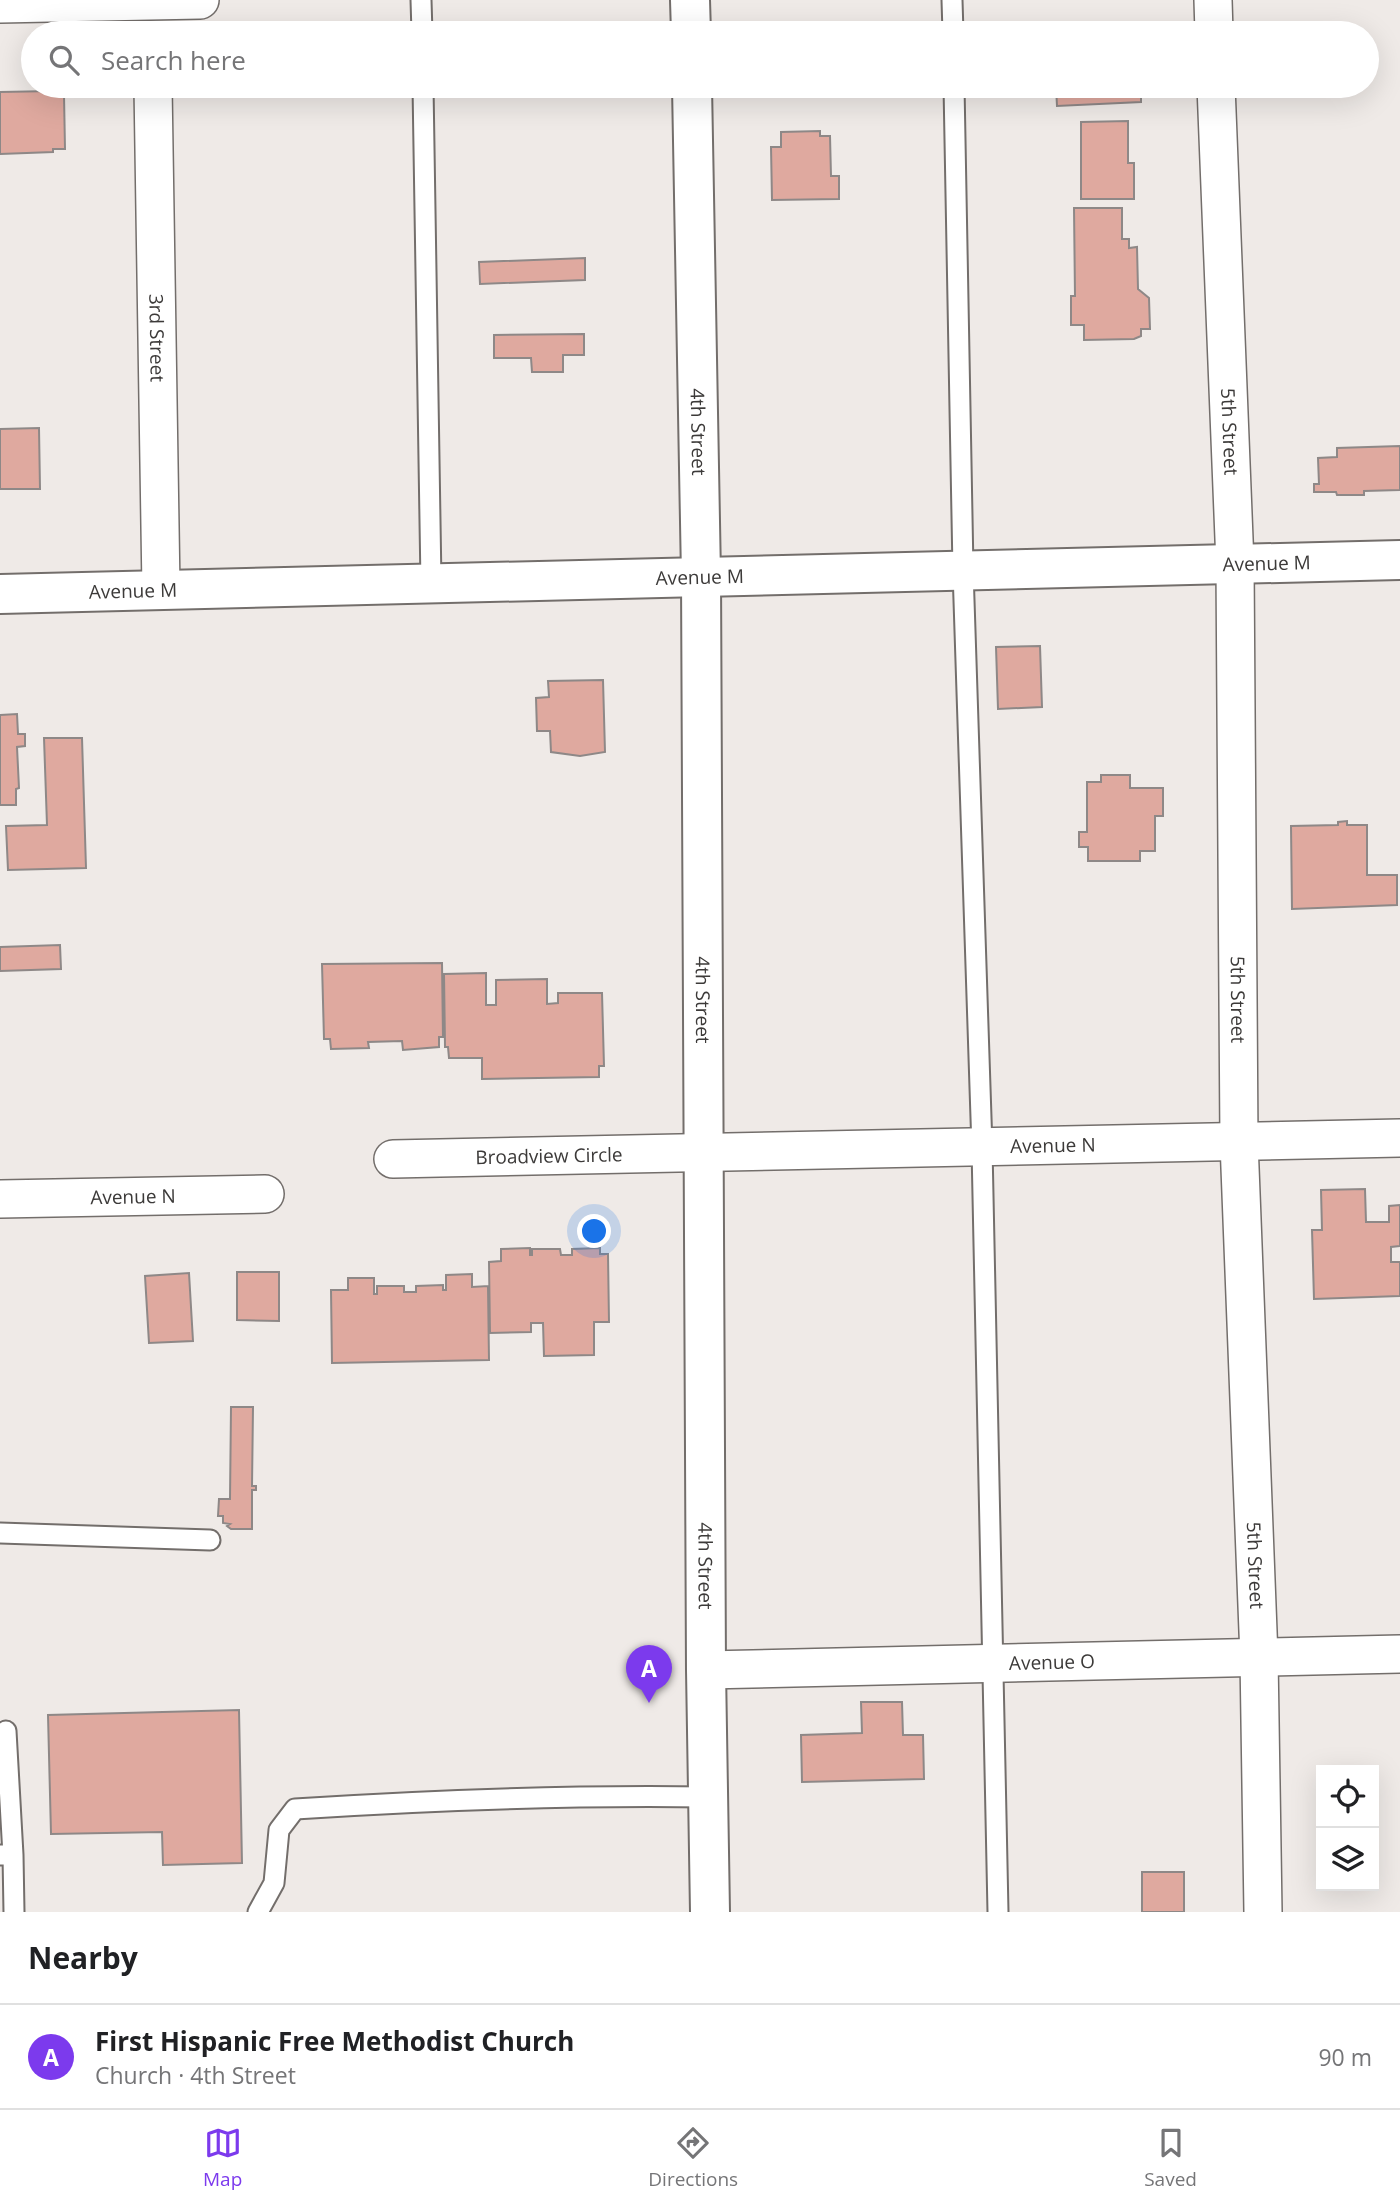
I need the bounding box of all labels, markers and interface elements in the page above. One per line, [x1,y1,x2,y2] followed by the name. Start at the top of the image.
[21,21,1379,98] search box
[45,41,83,79] icon: search
[101,42,246,78] text: Search here
[143,294,171,383] street label: 3rd Street
[685,388,712,476] street label: 4th Street
[1215,388,1244,476] street label: 5th Street
[1222,549,1311,577] street label: Avenue M
[655,563,744,591] street label: Avenue M
[89,577,177,605] street label: Avenue M
[690,956,716,1044] street label: 4th Street
[1225,956,1251,1044] street label: 5th Street
[1010,1131,1096,1159] street label: Avenue N
[475,1141,623,1170] street label: Broadview Circle
[90,1183,176,1210] street label: Avenue N
[577,1214,611,1248] your location
[1241,1521,1270,1610] street label: 5th Street
[692,1522,719,1610] street label: 4th Street
[626,1645,672,1703] pin: A
[1009,1648,1095,1676] street label: Avenue O
[1316,1765,1379,1891] map controls
[1316,1765,1379,1828] button: locate
[1316,1828,1379,1891] button: layers
[28,1937,138,1978] text: Nearby
[95,2023,574,2059] text: First Hispanic Free Methodist Church
[43,2041,59,2073] text: A
[1318,2041,1372,2073] text: 90 m
[95,2059,296,2091] text: Church · 4th Street
[203,2124,242,2192] tab: Map
[648,2124,738,2192] tab: Directions
[1144,2124,1197,2192] tab: Saved

